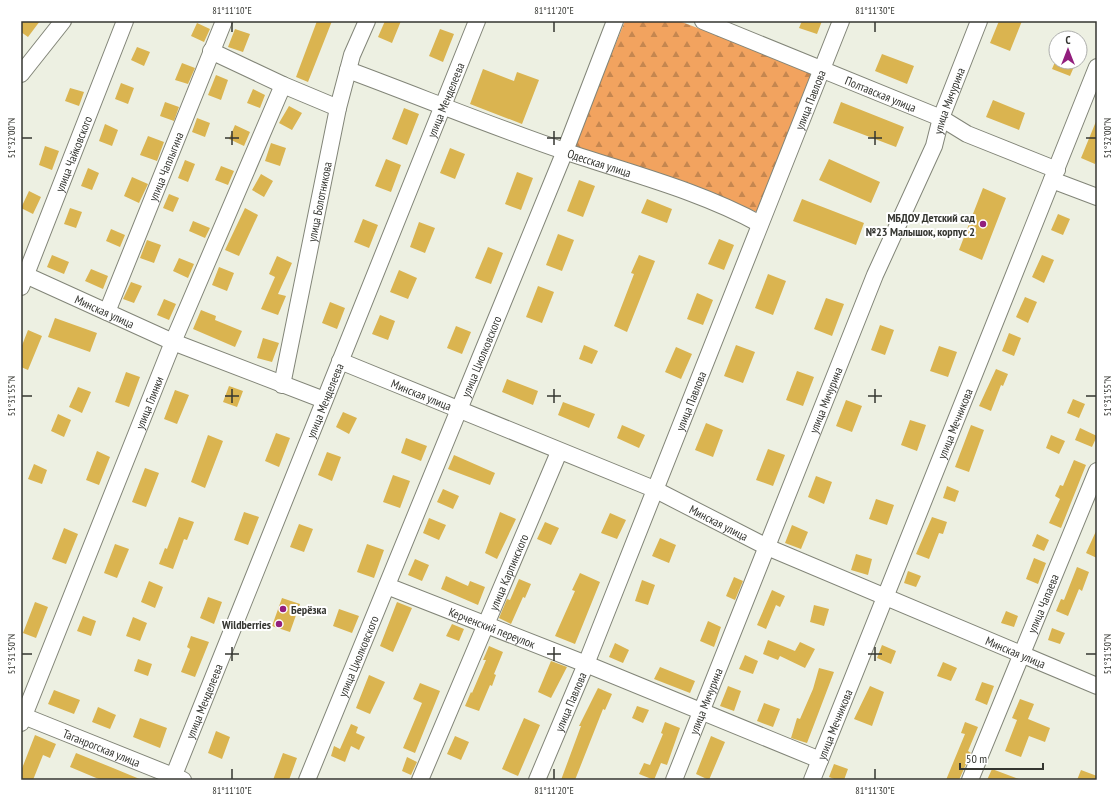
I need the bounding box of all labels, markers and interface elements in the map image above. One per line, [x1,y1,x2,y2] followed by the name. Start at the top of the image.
[212,4,252,17] text: 81°11'10"E
[534,4,574,17] text: 81°11'20"E
[855,4,895,17] text: 81°11'30"E
[1048,30,1088,70] north arrow
[1065,33,1071,47] text: С
[424,60,467,140] street label: улица Менделеева
[930,65,968,136] street label: улица Мичурина
[791,68,828,132] street label: улица Павлова
[843,72,919,115] street label: Полтавская улица
[51,114,95,194] street label: улица Чайковского
[5,118,18,158] text: 51°32'00"N
[1101,118,1114,158] text: 51°32'00"N
[145,129,186,203] street label: улица Чаплыгина
[566,145,633,180] street label: Одесская улица
[304,160,335,243] street label: улица Болотникова
[866,210,975,239] place label: МБДОУ Детский сад №23 Малышок, корпус 2
[978,219,988,229] marker: МБДОУ Детский сад №23 Малышок, корпус 2
[73,291,137,331] street label: Минская улица
[457,313,504,399] street label: улица Циолковского
[303,361,346,440] street label: улица Менделеева
[805,365,845,435] street label: улица Мичурина
[672,369,709,433] street label: улица Павлова
[132,374,166,431] street label: улица Глинки
[389,375,454,413] street label: Минская улица
[5,376,18,416] text: 51°31'55"N
[1101,376,1114,416] text: 51°31'55"N
[934,386,975,461] street label: улица Мечникова
[687,501,751,544] street label: Минская улица
[485,531,531,612] street label: улица Карпинского
[1024,571,1061,635] street label: улица Чапаева
[291,602,327,617] place label: Берёзка
[278,604,288,614] marker: Берёзка
[447,604,538,651] street label: Керченский переулок
[335,613,381,699] street label: улица Циолковского
[221,617,271,632] place label: Wildberries
[274,619,284,629] marker: Wildberries
[983,632,1048,671] street label: Минская улица
[5,634,18,674] text: 51°31'50"N
[1101,634,1114,674] text: 51°31'50"N
[182,661,226,741] street label: улица Менделеева
[686,666,725,736] street label: улица Мичурина
[551,670,589,734] street label: улица Павлова
[813,687,855,762] street label: улица Мечникова
[61,725,143,770] street label: Таганрогская улица
[960,745,1043,771] scale bar
[966,751,987,766] text: 50 m
[212,784,252,797] text: 81°11'10"E
[534,784,574,797] text: 81°11'20"E
[855,784,895,797] text: 81°11'30"E

